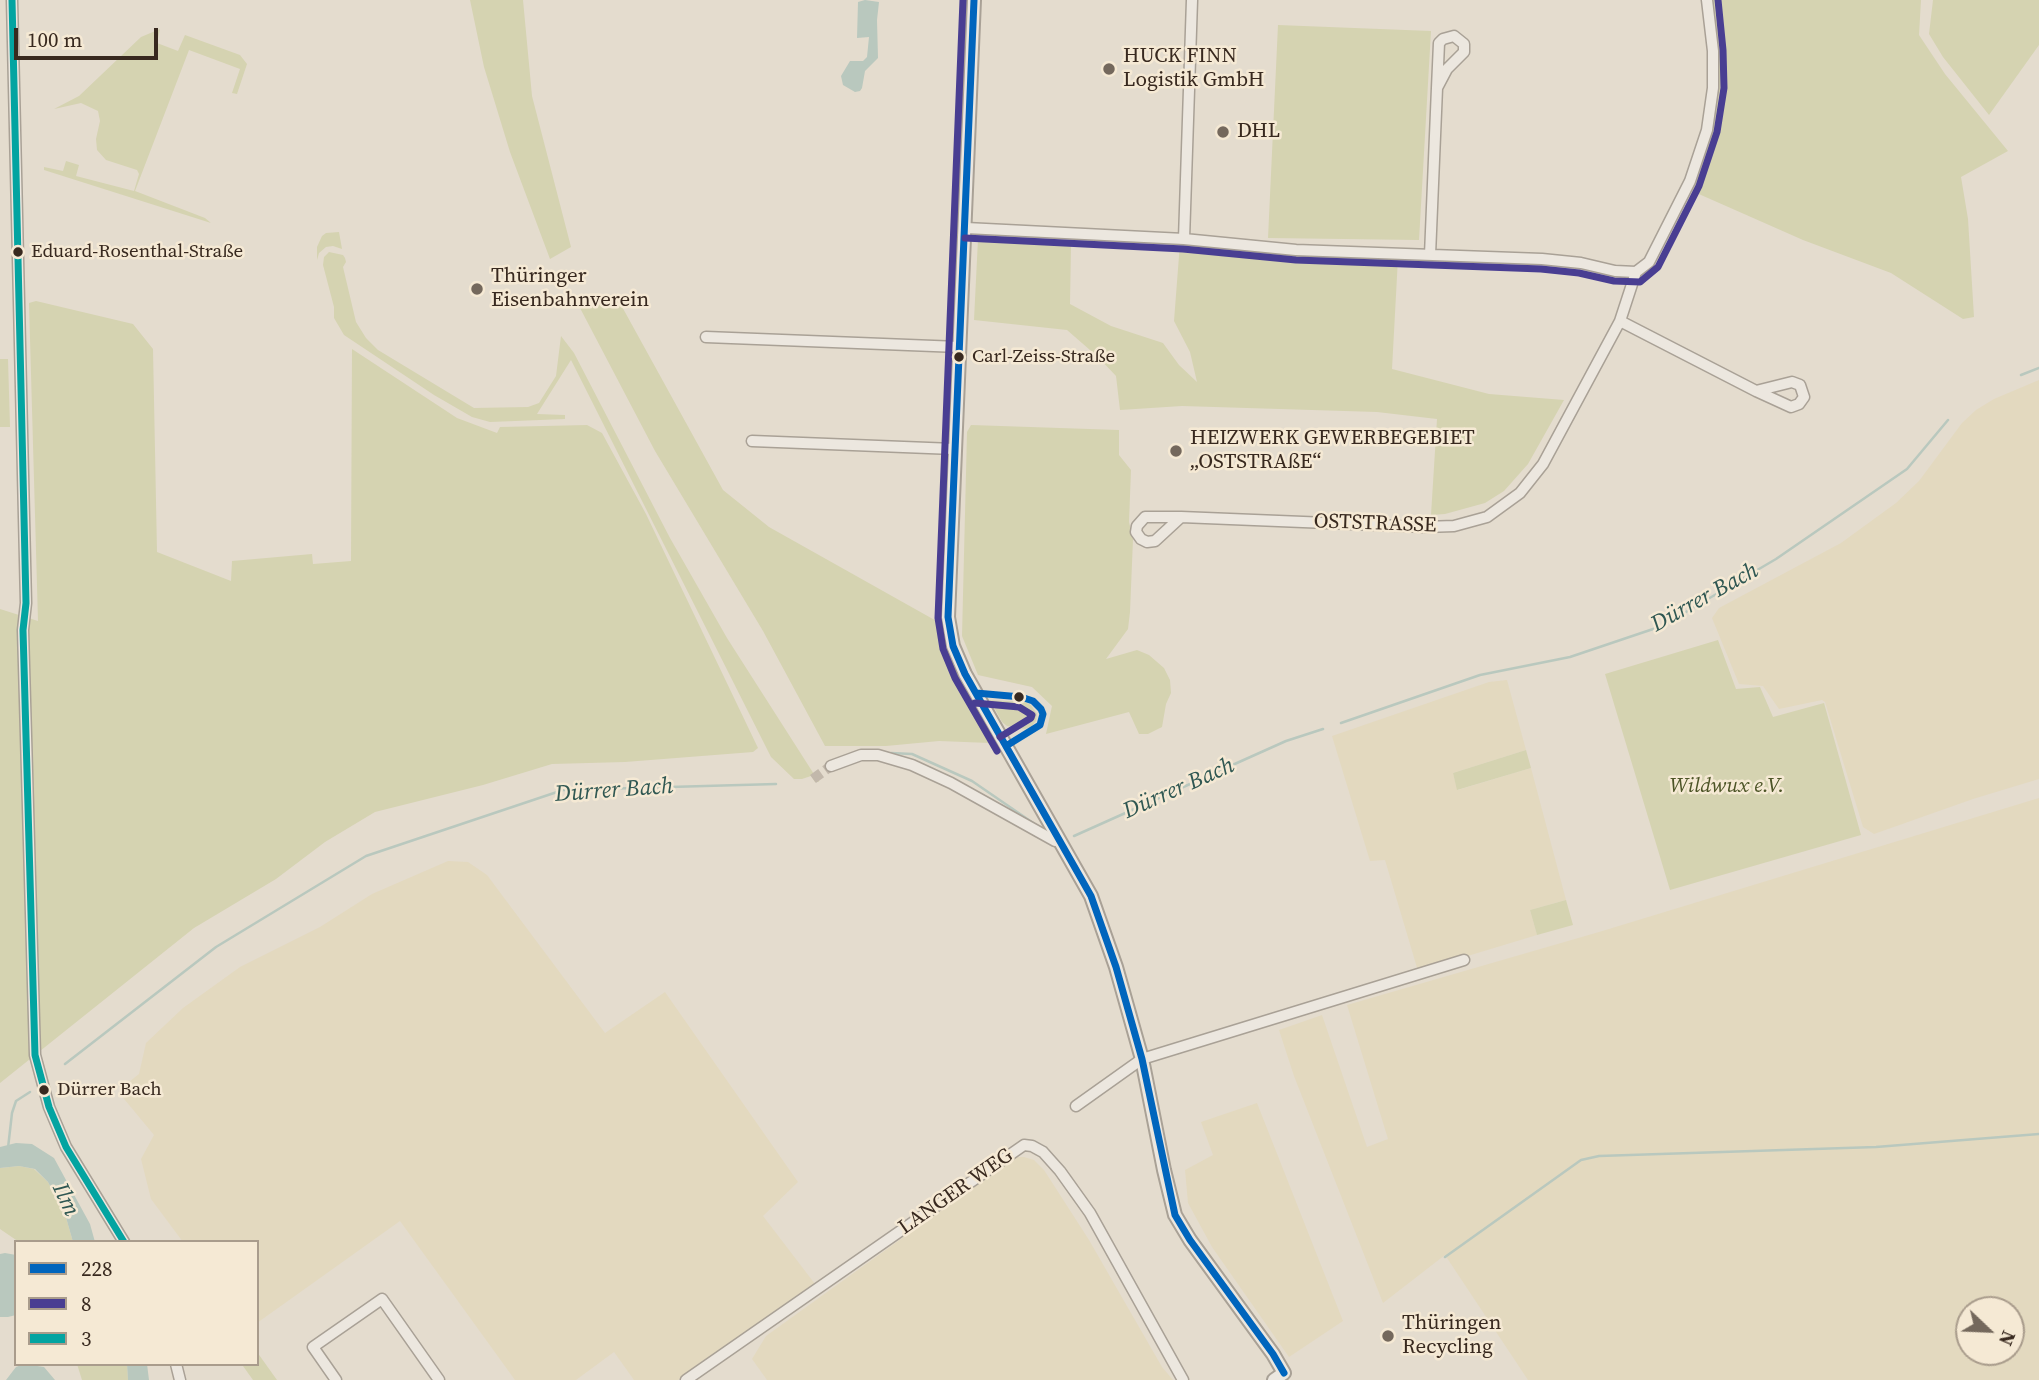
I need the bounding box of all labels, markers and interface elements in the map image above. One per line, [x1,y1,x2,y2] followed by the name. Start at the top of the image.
[18,14,161,58] scale bar
[27,25,82,54] text: 100 m
[1123,44,1264,94] place label: HUCK FINN Logistik GmbH
[1101,61,1117,77] marker: HUCK FINN Logistik GmbH
[1237,119,1280,145] place label: DHL
[1215,124,1231,140] marker: DHL
[31,241,243,263] place label: Eduard-Rosenthal-Straße
[11,245,25,259] marker: Eduard-Rosenthal-Straße
[491,264,649,314] place label: Thüringer Eisenbahnverein
[469,281,485,297] marker: Thüringer Eisenbahnverein
[972,346,1115,368] place label: Carl-Zeiss-Straße
[952,350,966,364] marker: Carl-Zeiss-Straße
[1190,426,1475,476] place label: HEIZWERK GEWERBEGEBIET „OSTSTRAßE“
[1168,443,1184,459] marker: HEIZWERK GEWERBEGEBIET „OSTSTRAßE“
[1313,509,1437,539] street label: OSTSTRASSE
[1646,557,1764,639] water label: Dürrer Bach
[1012,690,1026,704] unlabelled marker
[1119,752,1239,826] water label: Dürrer Bach
[554,773,674,809] water label: Dürrer Bach
[1670,774,1784,800] park label: Wildwux e.V.
[57,1079,162,1101] place label: Dürrer Bach
[37,1083,51,1097] marker: Dürrer Bach
[894,1143,1018,1241] street label: LANGER WEG
[45,1179,85,1221] water label: Ilm
[14,1240,259,1366] legend
[81,1254,113,1283] text: 228
[81,1289,92,1318] text: 8
[1955,1296,2025,1366] north arrow
[1402,1311,1501,1361] place label: Thüringen Recycling
[81,1324,92,1353] text: 3
[1993,1327,2022,1350] text: N
[1380,1328,1396,1344] marker: Thüringen Recycling

